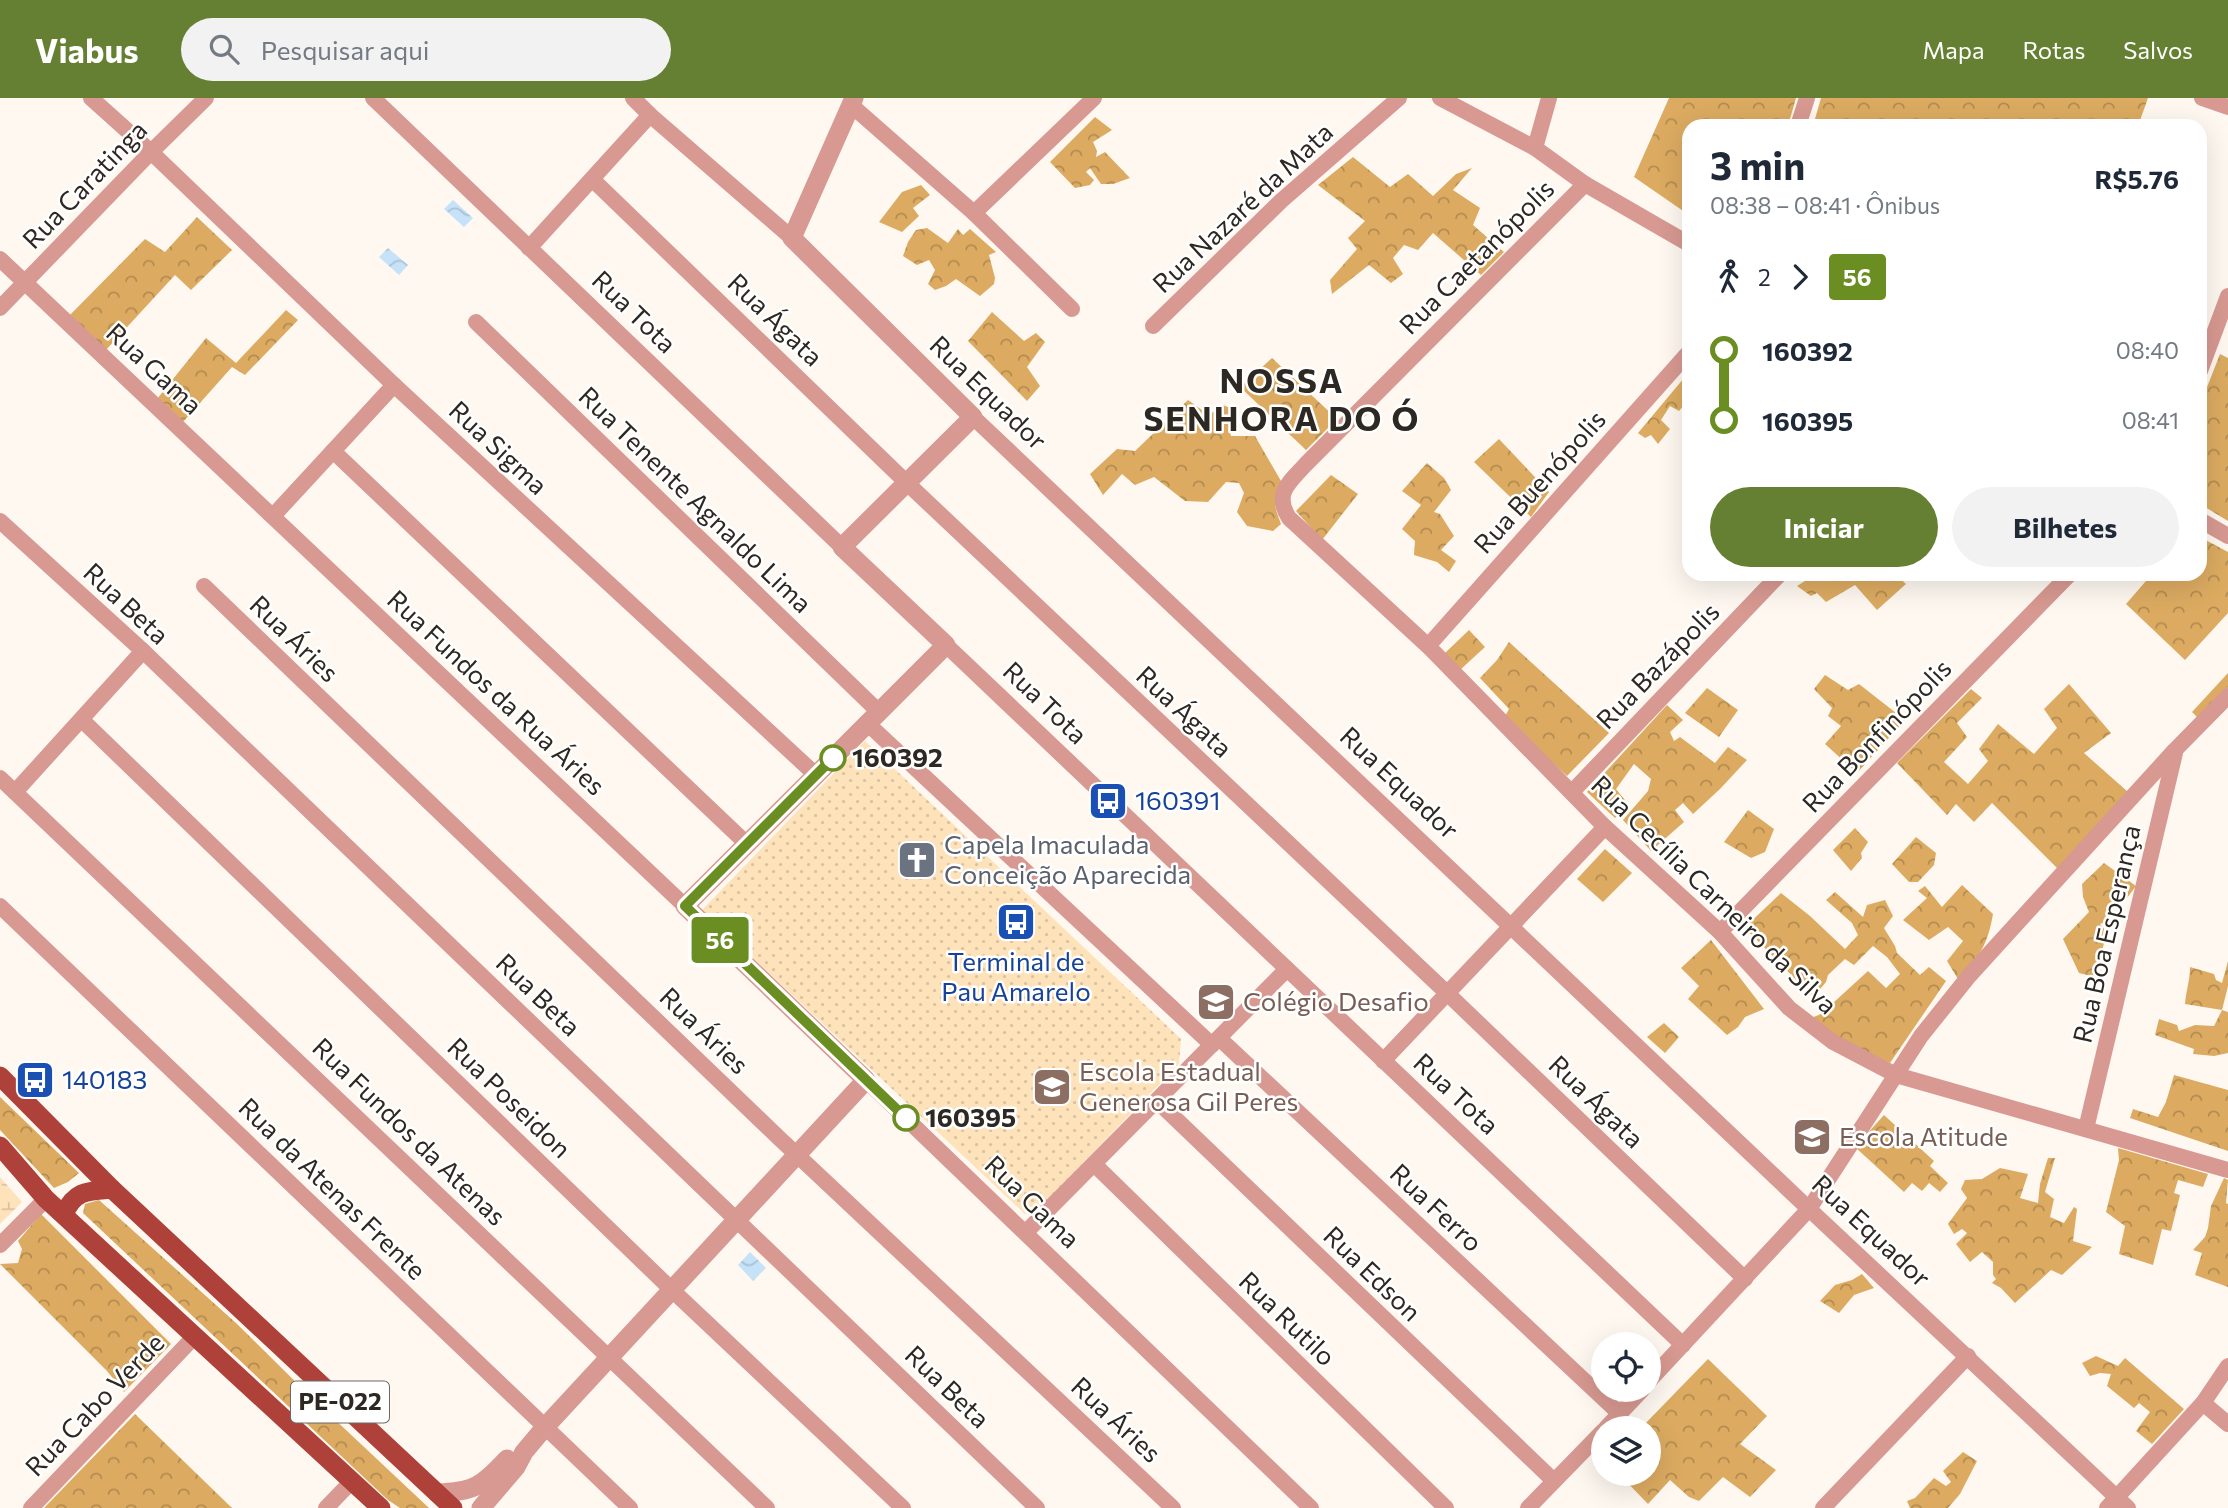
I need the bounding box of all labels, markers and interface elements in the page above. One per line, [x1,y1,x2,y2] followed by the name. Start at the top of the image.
[181,18,671,81] search box
[35,29,139,70] text: Viabus
[205,30,243,68] icon: search
[261,34,429,65] text: Pesquisar aqui
[1923,35,1985,64] text: Mapa
[2023,35,2085,64] text: Rotas
[2123,35,2193,64] text: Salvos
[15,114,152,254] street label: Rua Caratinga
[1146,115,1338,298] street label: Rua Nazaré da Mata
[1710,141,1805,188] text: 3 min
[2094,163,2179,194] text: R$5.76
[1392,172,1560,340] street label: Rua Caetanópolis
[1710,191,1940,219] text: 08:38 – 08:41 · Ônibus
[1710,258,1748,296] icon: walk
[1781,258,1819,296] icon: forward
[1843,262,1872,291] text: 56
[587,263,683,358] street label: Rua Tota
[1758,263,1771,291] text: 2
[722,266,830,372] street label: Rua Ágata
[101,316,209,420] street label: Rua Gama
[924,329,1054,455] street label: Rua Equador
[1762,335,1853,366] text: 160392
[2116,336,2179,364] text: 08:40
[1144,359,1420,438] district label: NOSSA SENHORA DO Ó
[573,380,819,618] street label: Rua Tenente Agnaldo Lima
[444,394,554,500] street label: Rua Sigma
[1467,403,1611,559] street label: Rua Buenópolis
[1762,405,1853,436] text: 160395
[2122,406,2179,434] text: 08:41
[1710,487,1938,567] button: Iniciar
[1952,487,2179,567] button: Bilhetes
[78,556,176,650] street label: Rua Beta
[382,583,612,801] street label: Rua Fundos da Rua Áries
[244,588,346,688] street label: Rua Áries
[1589,595,1725,734] street label: Rua Bazápolis
[1795,652,1957,818] street label: Rua Bonfinópolis
[998,654,1094,749] street label: Rua Tota
[1131,659,1239,763] street label: Rua Ágata
[1335,719,1465,844] street label: Rua Equador
[852,741,943,772] place label: 160392
[820,745,846,771] marker: 160392
[1586,768,1844,1020] street label: Rua Cecília Carneiro da Silva
[1087,780,1129,822] bus stop icon: 160391
[1135,784,1221,815] place label: 160391
[2065,822,2146,1046] street label: Rua Boa Esperança
[944,828,1191,889] place label: Capela Imaculada Conceição Aparecida
[896,839,938,881] church icon: Capela Imaculada Conceição Aparecida
[995,901,1037,943] bus stop icon: Terminal de Pau Amarelo
[688,917,752,963] line badge: 56
[706,925,734,954] text: 56
[941,945,1091,1006] place label: Terminal de Pau Amarelo
[491,946,588,1042] street label: Rua Beta
[654,980,756,1080] street label: Rua Áries
[1195,981,1237,1023] school or university icon: Colégio Desafio
[1243,985,1429,1016] place label: Colégio Desafio
[442,1030,578,1163] street label: Rua Poseidon
[307,1031,513,1231] street label: Rua Fundos da Atenas
[1408,1046,1506,1140] street label: Rua Tota
[1543,1048,1651,1154] street label: Rua Ágata
[1079,1055,1298,1116] place label: Escola Estadual Generosa Gil Peres
[14,1059,56,1101] bus stop icon: 140183
[62,1063,147,1094] place label: 140183
[1031,1066,1073,1108] school or university icon: Escola Estadual Generosa Gil Peres
[233,1091,433,1285] street label: Rua da Atenas Frente
[925,1101,1016,1132] place label: 160395
[893,1105,919,1131] marker: 160395
[1791,1116,1833,1158] school or university icon: Escola Atitude
[1839,1120,2008,1151] place label: Escola Atitude
[979,1148,1087,1254] street label: Rua Gama
[1385,1157,1489,1257] street label: Rua Ferro
[1807,1167,1937,1292] street label: Rua Equador
[1318,1219,1428,1327] street label: Rua Edson
[1234,1265,1343,1371] street label: Rua Rutilo
[18,1326,170,1482] street label: Rua Cabo Verde
[1591,1332,1661,1486] map controls
[1591,1332,1661,1402] button: locate
[900,1338,997,1434] street label: Rua Beta
[1066,1370,1168,1468] street label: Rua Áries
[291,1382,389,1422] road number: PE-022
[1591,1416,1661,1486] button: layers

